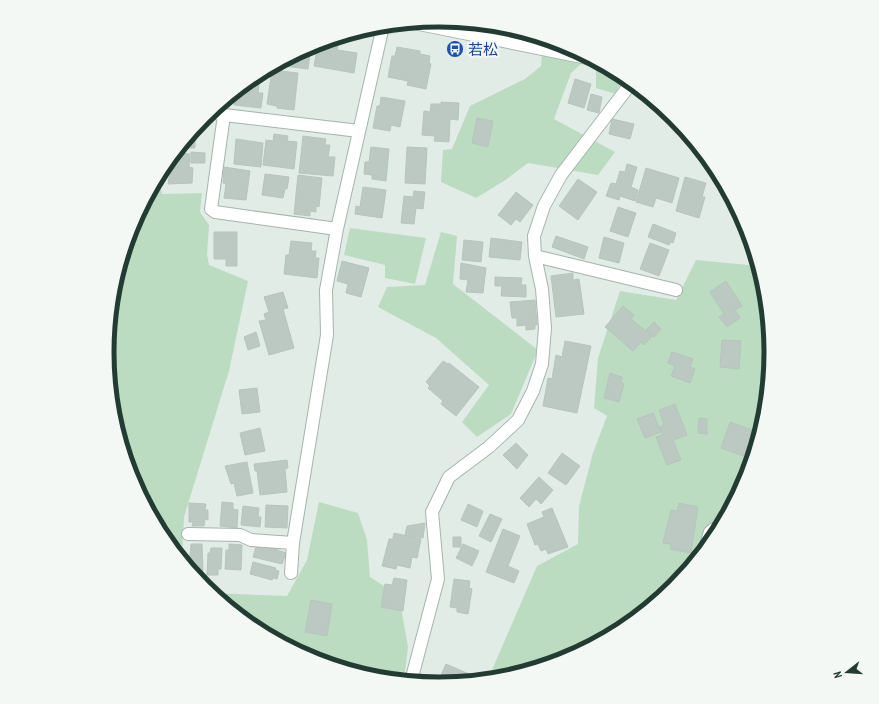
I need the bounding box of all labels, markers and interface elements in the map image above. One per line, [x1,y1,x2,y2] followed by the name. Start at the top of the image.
[445,39,465,59] bus stop icon: 若松
[468,40,498,59] place label: 若松
[827,652,867,692] north arrow
[830,670,845,680] text: N

